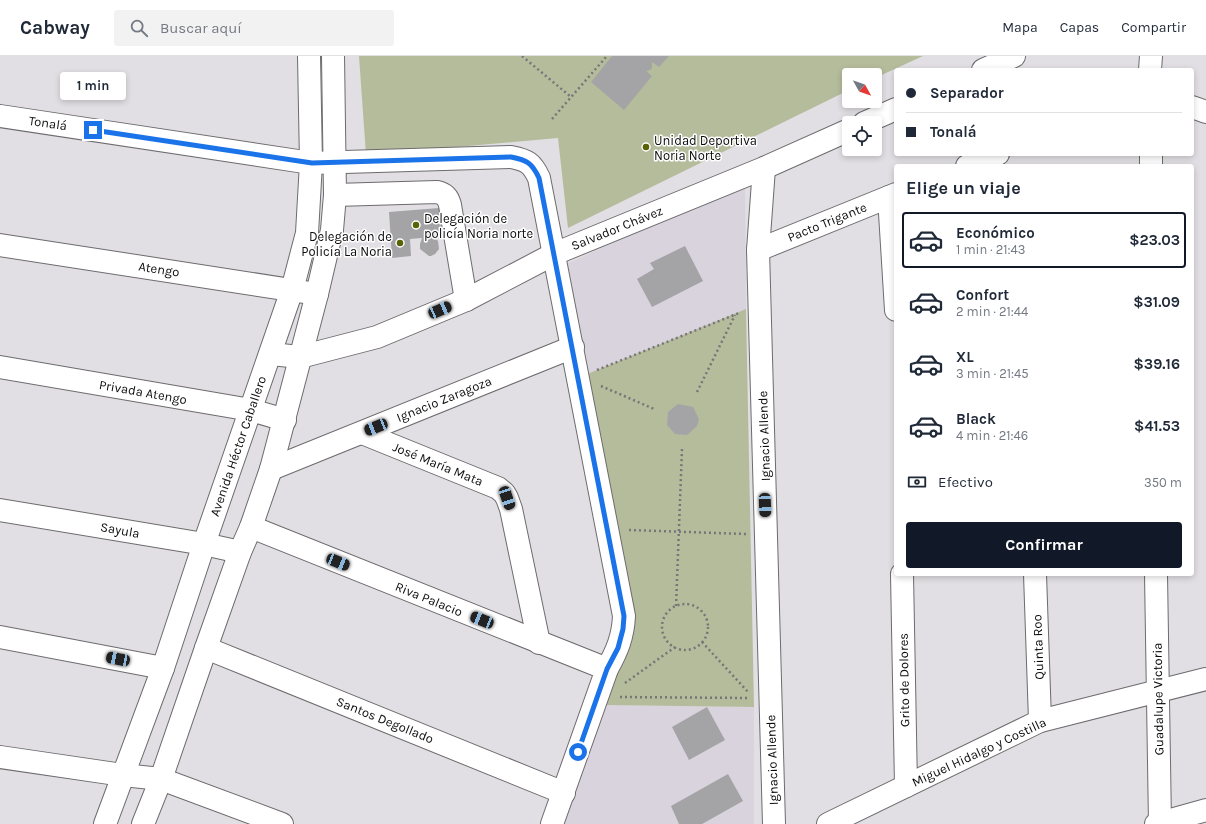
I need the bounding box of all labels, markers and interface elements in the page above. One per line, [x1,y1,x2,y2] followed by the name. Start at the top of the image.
[114,10,394,46] search box
[20,17,90,39] text: Cabway
[128,17,150,39] icon: search
[160,19,242,37] text: Buscar aquí
[1002,19,1038,36] text: Mapa
[1060,19,1099,36] text: Capas
[1121,19,1186,36] text: Compartir
[842,68,882,108] north arrow
[842,68,882,156] map controls
[60,72,126,100] callout: 1 min
[77,78,109,93] text: 1 min
[930,84,1004,102] text: Separador
[28,113,68,133] street label: Tonalá
[842,116,882,156] button: locate
[84,121,102,139] route end
[930,123,977,141] text: Tonalá
[654,133,757,163] place label: Unidad Deportiva Noria Norte
[641,142,651,152] marker: Unidad Deportiva Noria Norte
[906,177,1021,199] text: Elige un viaje
[785,199,869,245] street label: Pacto Trigante
[569,203,665,253] street label: Salvador Chávez
[424,211,533,241] place label: Delegación de policía Noria norte
[411,220,421,230] marker: Delegación de policía Noria norte
[908,222,944,258] icon: car
[956,224,1035,242] text: Económico
[301,229,392,259] place label: Delegación de Policía La Noria
[1129,231,1180,249] text: $23.03
[395,238,405,248] marker: Delegación de Policía La Noria
[956,242,1026,257] text: 1 min · 21:43
[137,258,181,280] street label: Atengo
[908,284,944,320] icon: car
[956,286,1009,304] text: Confort
[1133,293,1180,311] text: $31.09
[427,300,453,320] car
[956,304,1028,319] text: 2 min · 21:44
[908,346,944,382] icon: car
[956,348,974,366] text: XL
[1134,355,1180,373] text: $39.16
[956,366,1029,381] text: 3 min · 21:45
[394,373,494,425] street label: Ignacio Zaragoza
[207,374,269,518] street label: Avenida Héctor Caballero
[98,377,188,407] street label: Privada Atengo
[755,390,773,481] street label: Ignacio Allende
[908,408,944,444] icon: car
[956,410,996,428] text: Black
[363,417,389,437] car
[1134,417,1180,435] text: $41.53
[956,428,1028,443] text: 4 min · 21:46
[391,439,485,489] street label: José María Mata
[906,471,928,493] icon: cash
[938,473,993,491] text: Efectivo
[1144,475,1182,490] text: 350 m
[497,485,517,511] car
[759,493,771,517] car
[99,519,141,541] street label: Sayula
[906,522,1182,568] button: Confirmar
[325,552,351,572] car
[393,579,465,619] street label: Riva Palacio
[469,610,495,630] car
[1029,614,1047,680] street label: Quinta Roo
[896,633,912,727] street label: Grito de Dolores
[1150,643,1166,755] street label: Guadalupe Victoria
[105,651,131,667] car
[334,694,436,746] street label: Santos Degollado
[763,714,781,805] street label: Ignacio Allende
[910,714,1048,790] street label: Miguel Hidalgo y Costilla
[569,743,587,761] route start

